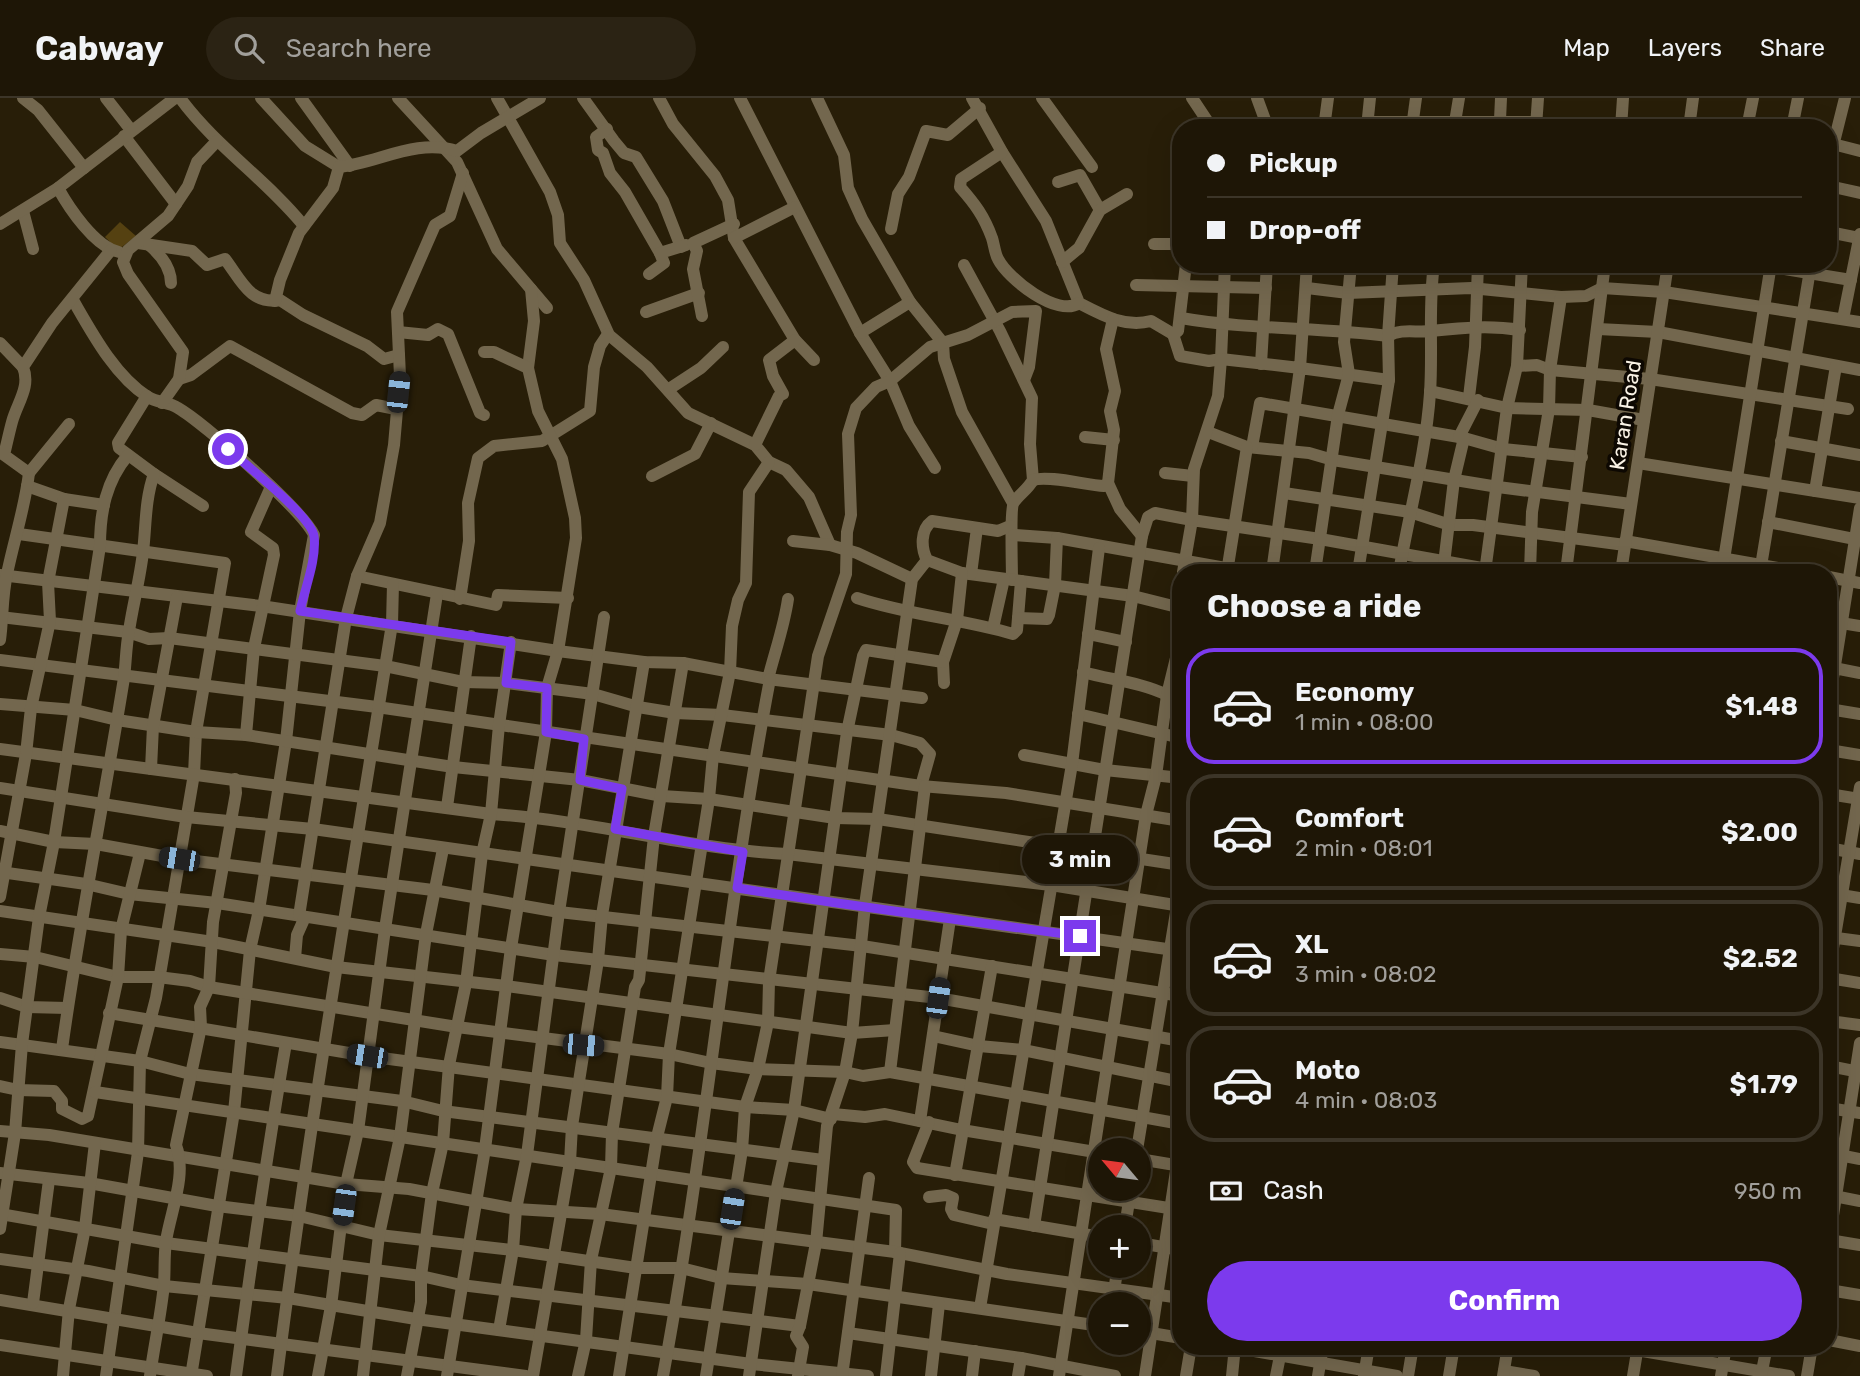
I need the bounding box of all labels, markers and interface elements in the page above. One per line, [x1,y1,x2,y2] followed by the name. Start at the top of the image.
[206,17,696,80] search box
[35,29,164,68] text: Cabway
[230,29,268,67] icon: search
[286,33,432,64] text: Search here
[1563,34,1610,62] text: Map
[1648,34,1722,62] text: Layers
[1760,34,1825,62] text: Share
[1249,148,1338,179] text: Pickup
[1249,215,1361,246] text: Drop-off
[1604,358,1646,472] street label: Karan Road
[386,370,411,414] car
[212,433,244,465] route start
[1207,587,1421,625] text: Choose a ride
[1211,675,1274,738] icon: car
[1295,677,1414,708] text: Economy
[1725,691,1798,722] text: $1.48
[1295,708,1434,736] text: 1 min · 08:00
[1211,801,1274,864] icon: car
[1295,803,1404,834] text: Comfort
[1721,817,1798,848] text: $2.00
[1022,834,1138,884] callout: 3 min
[1295,834,1433,862] text: 2 min · 08:01
[157,845,202,873] car
[1049,845,1111,873] text: 3 min
[1064,920,1096,952] route end
[1211,927,1274,990] icon: car
[1295,929,1328,960] text: XL
[1723,943,1798,974] text: $2.52
[1295,960,1437,988] text: 3 min · 08:02
[925,976,952,1020] car
[562,1033,605,1057] car
[345,1042,390,1070] car
[1211,1053,1274,1116] icon: car
[1295,1055,1360,1086] text: Moto
[1730,1069,1798,1100] text: $1.79
[1295,1086,1437,1114] text: 4 min · 08:03
[1088,1138,1152,1200] north arrow
[1088,1138,1151,1355] map controls
[1207,1172,1245,1210] icon: cash
[1263,1175,1324,1206] text: Cash
[1734,1177,1802,1205] text: 950 m
[331,1183,358,1227] car
[719,1187,746,1231] car
[1088,1215,1151,1278] button: +
[1207,1261,1802,1341] button: Confirm
[1088,1292,1151,1355] button: −

